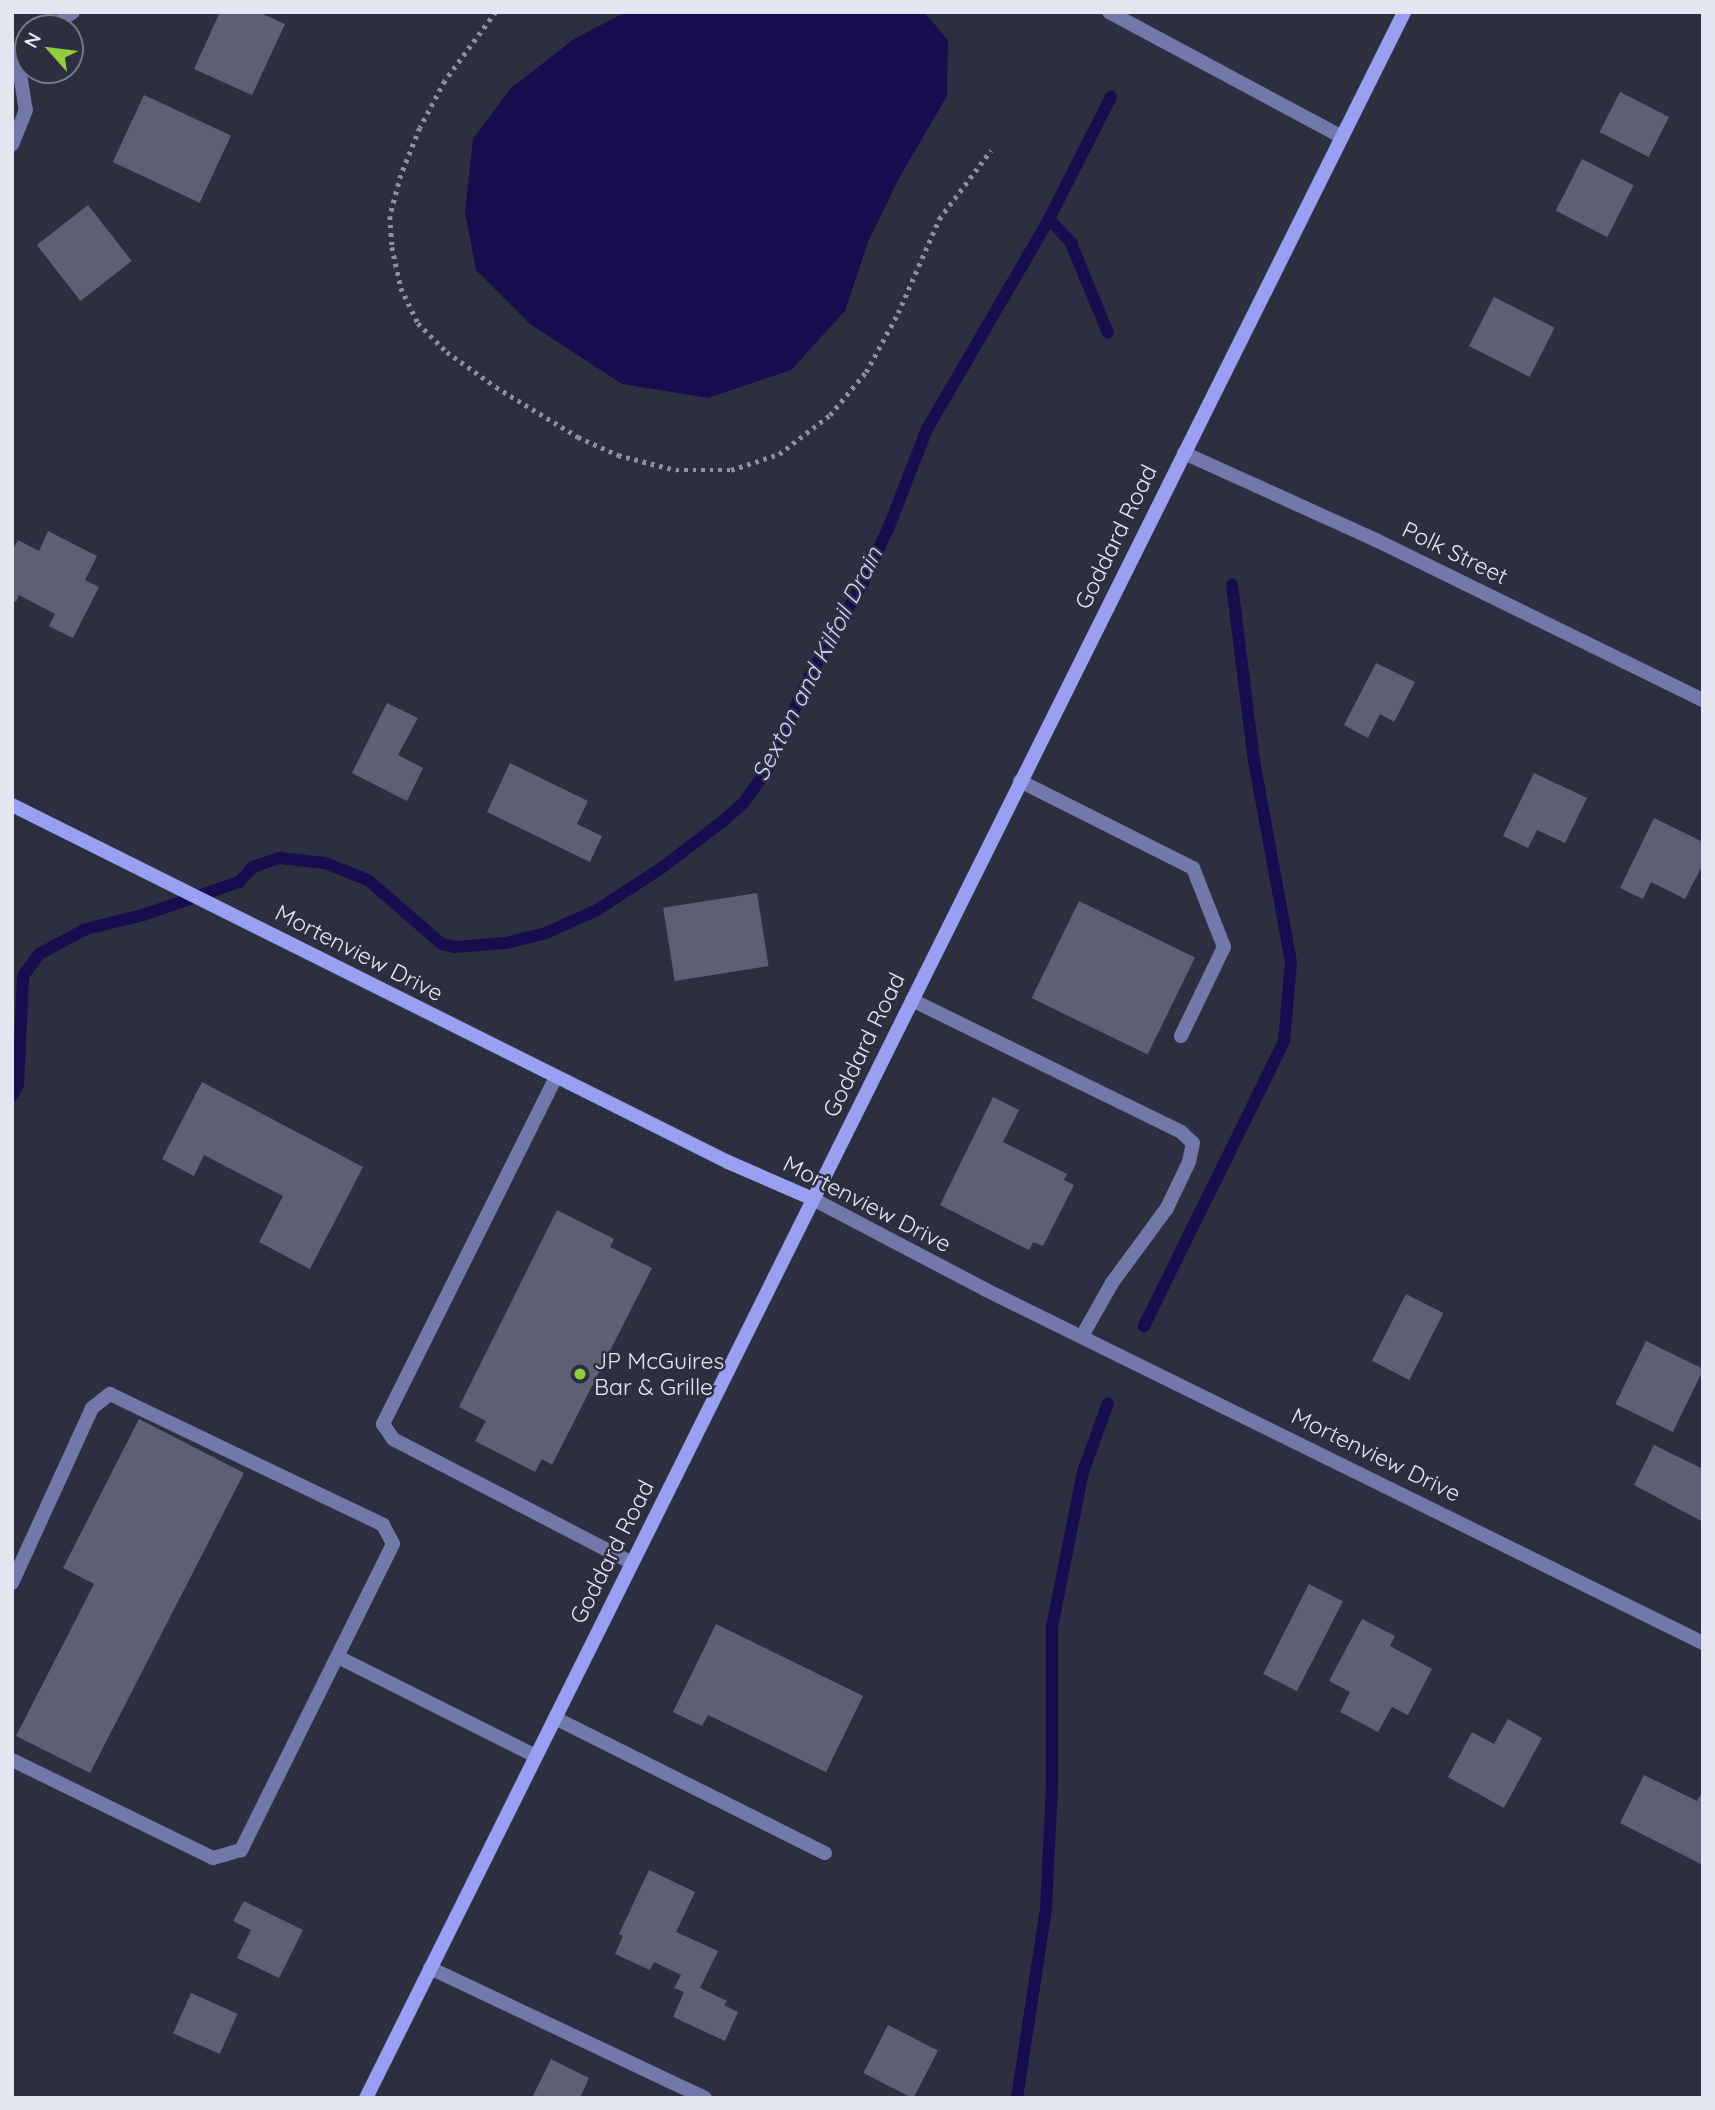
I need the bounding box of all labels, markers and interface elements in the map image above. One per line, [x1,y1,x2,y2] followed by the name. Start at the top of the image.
[14,14,84,84] north arrow
[18,28,46,52] text: N
[1069,460,1163,614] street label: Goddard Road
[1398,516,1512,590] street label: Polk Street
[746,542,888,786] water label: Sexton and Kilfoil Drain
[270,899,448,1007] street label: Mortenview Drive
[817,968,911,1122] street label: Goddard Road
[778,1150,956,1258] street label: Mortenview Drive
[594,1347,724,1401] place label: JP McGuires Bar & Grille
[572,1366,588,1382] marker: JP McGuires Bar & Grille
[1287,1402,1465,1508] street label: Mortenview Drive
[564,1476,660,1628] street label: Goddard Road

